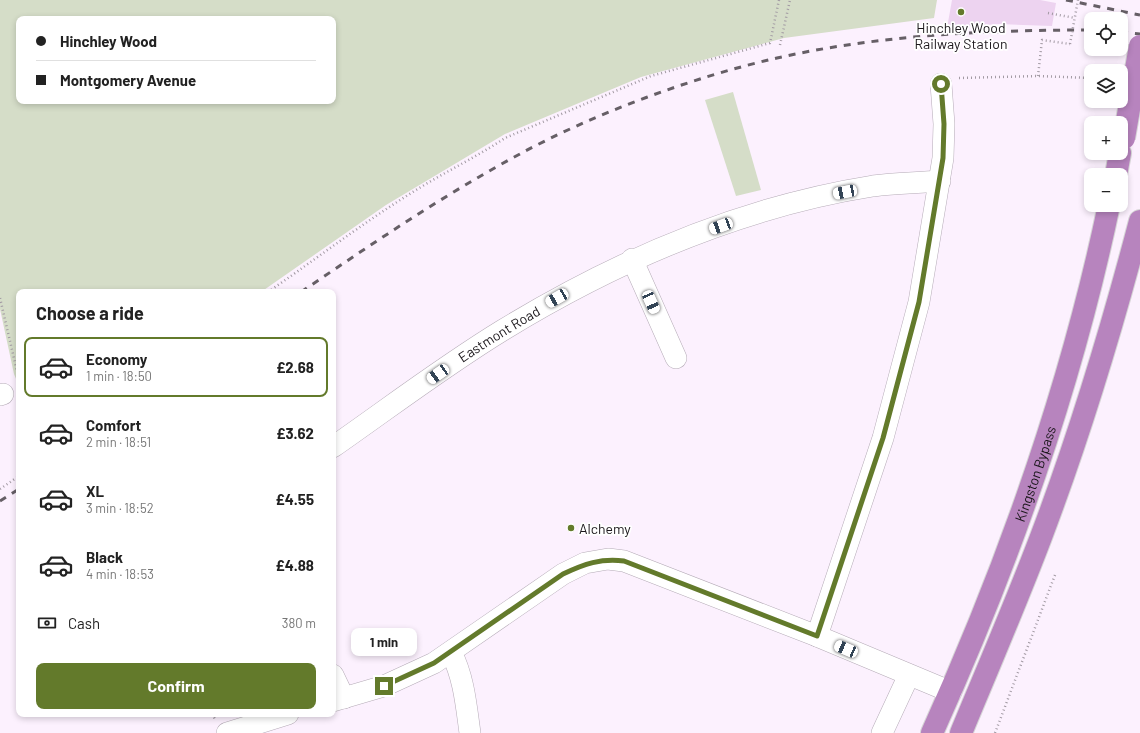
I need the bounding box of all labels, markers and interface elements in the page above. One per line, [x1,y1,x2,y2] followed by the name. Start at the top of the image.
[956,7,966,17] marker: Hinchley Wood Railway Station
[1084,12,1128,212] map controls
[1084,12,1128,56] button: locate
[915,19,1008,52] place label: Hinchley Wood Railway Station
[60,32,157,50] text: Hinchley Wood
[1084,64,1128,108] button: layers
[60,71,196,89] text: Montgomery Avenue
[932,75,950,93] route start
[1084,116,1128,160] button: +
[1084,168,1128,212] button: −
[832,184,858,200] car
[708,216,734,236] car
[544,287,570,309] car
[641,289,661,315] car
[36,302,144,324] text: Choose a ride
[455,302,543,365] street label: Eastmont Road
[38,349,74,385] icon: car
[86,350,147,368] text: Economy
[276,358,314,376] text: £2.68
[425,362,451,386] car
[86,368,152,384] text: 1 min · 18:50
[38,415,74,451] icon: car
[86,416,141,434] text: Comfort
[1010,423,1059,524] street label: Kingston Bypass
[276,424,314,442] text: £3.62
[86,434,151,450] text: 2 min · 18:51
[38,481,74,517] icon: car
[86,482,104,500] text: XL
[276,490,314,508] text: £4.55
[86,500,154,516] text: 3 min · 18:52
[579,520,631,537] place label: Alchemy
[566,523,576,533] marker: Alchemy
[38,547,74,583] icon: car
[86,548,123,566] text: Black
[275,556,314,574] text: £4.88
[86,566,154,582] text: 4 min · 18:53
[36,612,58,634] icon: cash
[68,614,100,632] text: Cash
[282,615,316,631] text: 380 m
[351,628,417,656] callout: 1 min
[370,634,398,650] text: 1 min
[833,639,859,659] car
[36,663,316,709] button: Confirm
[375,677,393,695] route end

